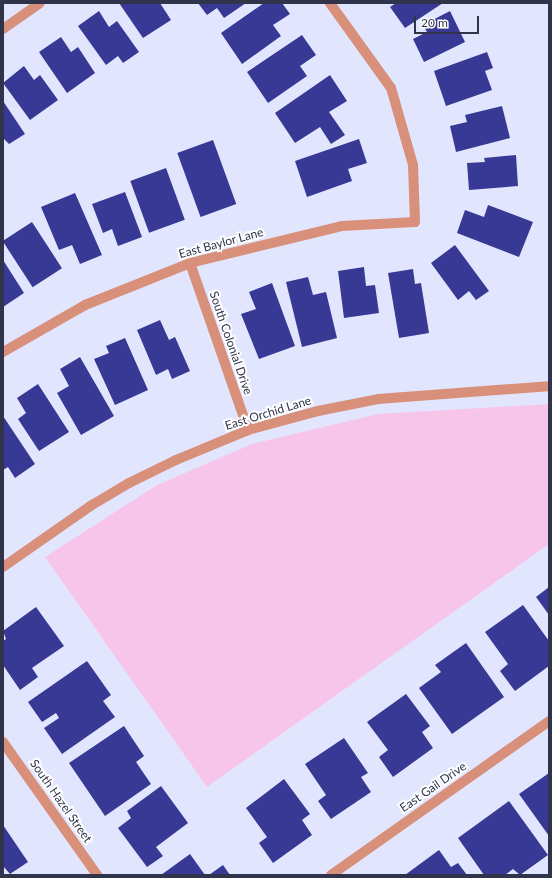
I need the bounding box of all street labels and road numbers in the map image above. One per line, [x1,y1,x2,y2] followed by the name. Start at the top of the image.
[177,225,265,261] street label: East Baylor Lane
[207,289,255,397] street label: South Colonial Drive
[223,393,313,433] street label: East Orchid Lane
[27,757,95,845] street label: South Hazel Street
[397,759,469,815] street label: East Gail Drive

